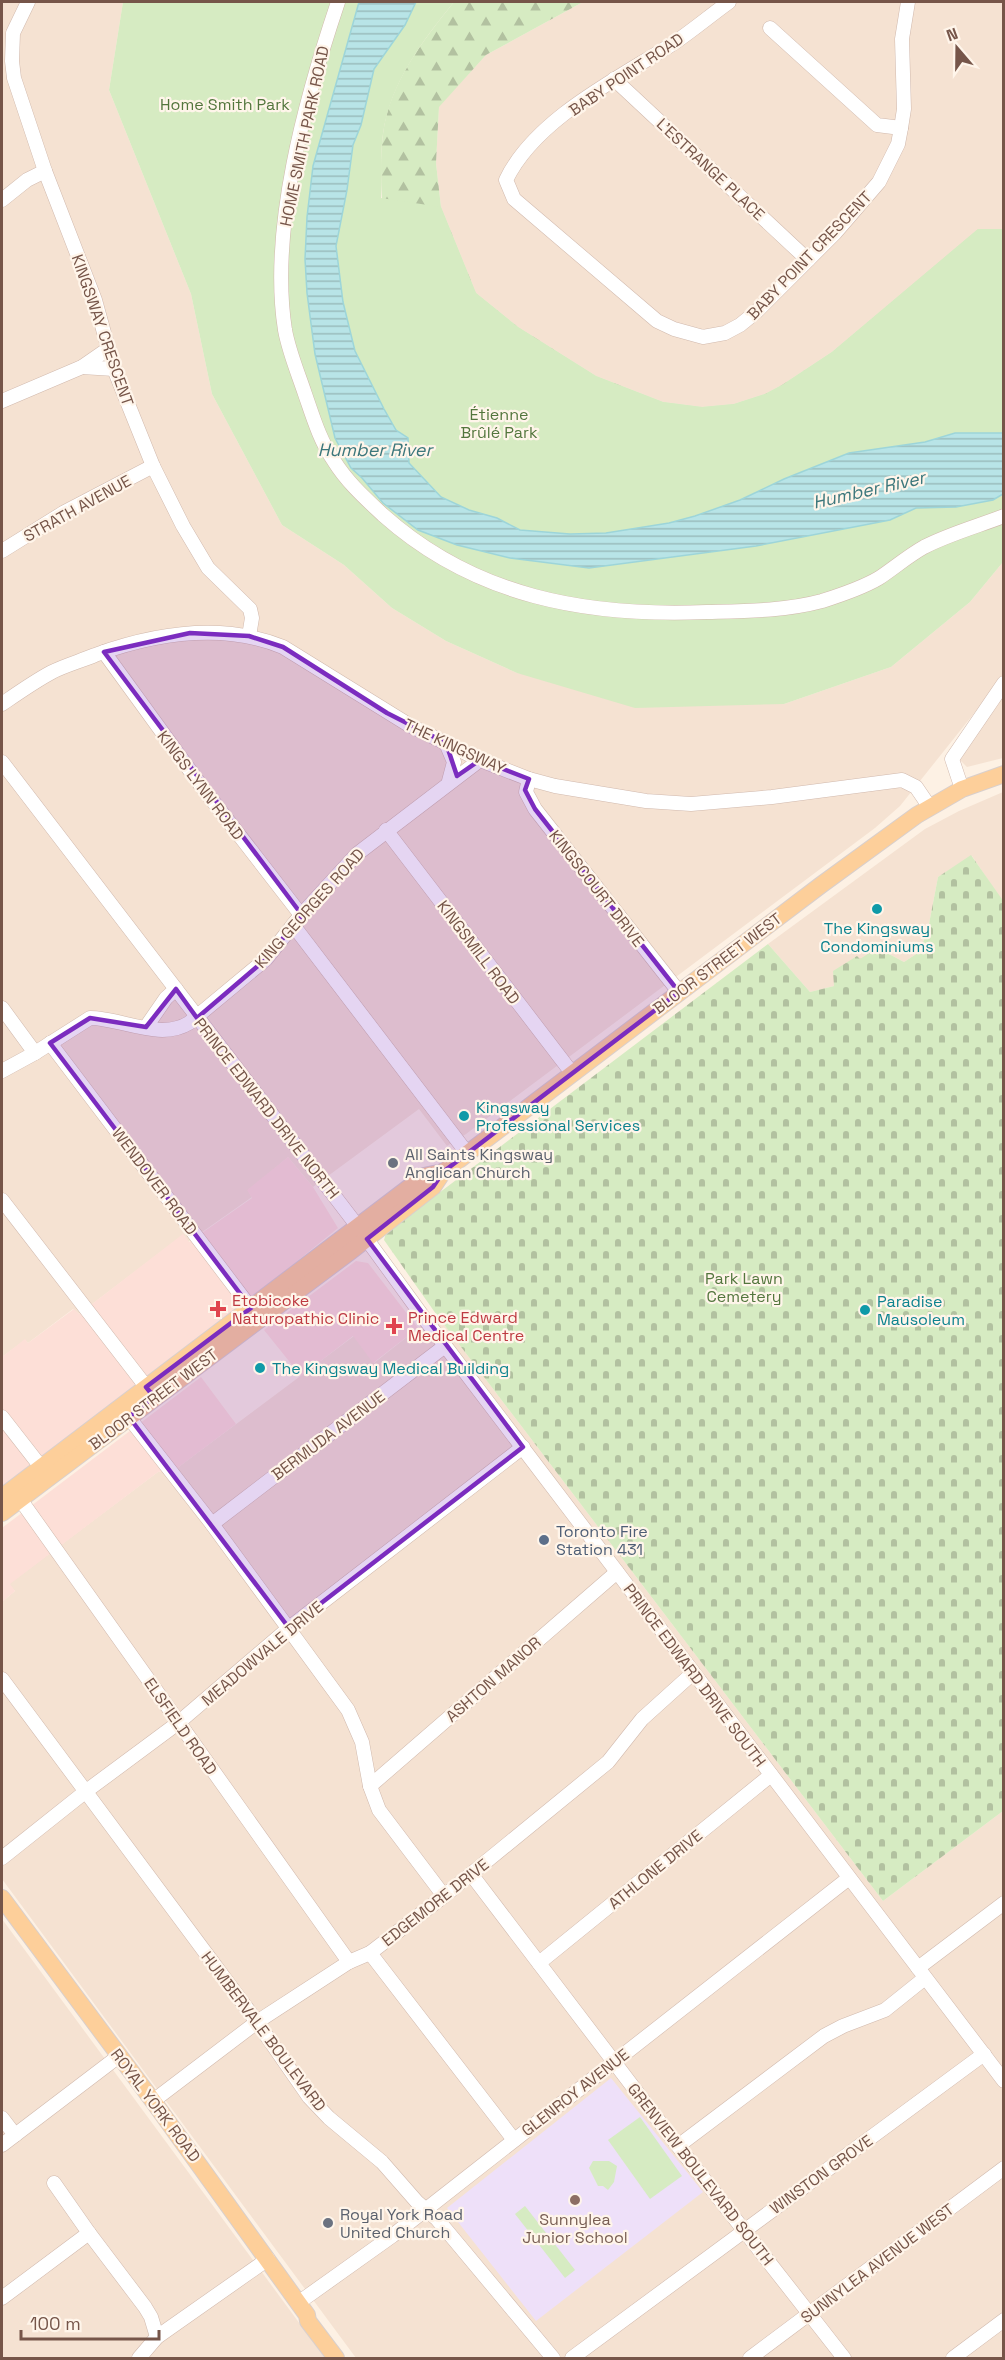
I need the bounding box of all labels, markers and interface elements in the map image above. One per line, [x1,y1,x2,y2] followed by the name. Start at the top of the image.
[927,18,987,78] north arrow
[943,23,961,46] text: N
[565,28,688,121] street label: BABY POINT ROAD
[275,44,334,228] street label: HOME SMITH PARK ROAD
[160,94,290,115] park label: Home Smith Park
[652,114,769,225] street label: L'ESTRANGE PLACE
[742,187,876,324] street label: BABY POINT CRESCENT
[67,251,138,409] street label: KINGSWAY CRESCENT
[460,404,538,443] park label: Étienne Brûlé Park
[318,438,434,461] water label: Humber River
[811,465,929,514] water label: Humber River
[20,470,135,547] street label: STRATH AVENUE
[401,714,509,779] street label: THE KINGSWAY
[152,726,249,844] street label: KINGS LYNN ROAD
[544,826,649,951] street label: KINGSCOURT DRIVE
[250,844,369,973] street label: KING GEORGES ROAD
[433,896,525,1009] street label: KINGSMILL ROAD
[870,902,884,916] marker: The Kingsway Condominiums
[649,908,786,1019] street label: BLOOR STREET WEST
[820,918,934,957] place label: The Kingsway Condominiums
[189,1013,344,1203] street label: PRINCE EDWARD DRIVE NORTH
[476,1097,640,1136] place label: Kingsway Professional Services
[457,1109,471,1123] marker: Kingsway Professional Services
[107,1123,202,1239] street label: WENDOVER ROAD
[405,1144,553,1183] place label: All Saints Kingsway Anglican Church
[386,1156,400,1170] marker: All Saints Kingsway Anglican Church
[705,1268,783,1307] park label: Park Lawn Cemetery
[232,1290,379,1329] place label: Etobicoke Naturopathic Clinic
[877,1291,965,1330] place label: Paradise Mausoleum
[209,1300,227,1318] marker: Etobicoke Naturopathic Clinic
[858,1303,872,1317] marker: Paradise Mausoleum
[408,1307,524,1346] place label: Prince Edward Medical Centre
[385,1317,403,1335] marker: Prince Edward Medical Centre
[85,1344,222,1455] street label: BLOOR STREET WEST
[272,1358,509,1379] place label: The Kingsway Medical Building
[253,1361,267,1375] marker: The Kingsway Medical Building
[267,1386,389,1485] street label: BERMUDA AVENUE
[556,1521,648,1560] place label: Toronto Fire Station 431
[537,1533,551,1547] marker: Toronto Fire Station 431
[619,1579,770,1771] street label: PRINCE EDWARD DRIVE SOUTH
[197,1596,328,1710] street label: MEADOWVALE DRIVE
[441,1632,546,1727] street label: ASHTON MANOR
[139,1674,222,1779] street label: ELSFIELD ROAD
[604,1825,707,1914] street label: ATHLONE DRIVE
[377,1854,493,1951] street label: EDGEMORE DRIVE
[197,1947,331,2115] street label: HUMBERVALE BOULEVARD
[106,2044,205,2166] street label: ROYAL YORK ROAD
[517,2044,633,2141] street label: GLENROY AVENUE
[623,2079,778,2270] street label: GRENVIEW BOULEVARD SOUTH
[766,2130,877,2219] street label: WINSTON GROVE
[568,2193,582,2207] marker: Sunnylea Junior School
[796,2199,958,2328] street label: SUNNYLEA AVENUE WEST
[340,2204,463,2243] place label: Royal York Road United Church
[522,2209,628,2248] place label: Sunnylea Junior School
[321,2216,335,2230] marker: Royal York Road United Church
[21,2303,159,2341] scale bar
[30,2312,81,2335] text: 100 m

